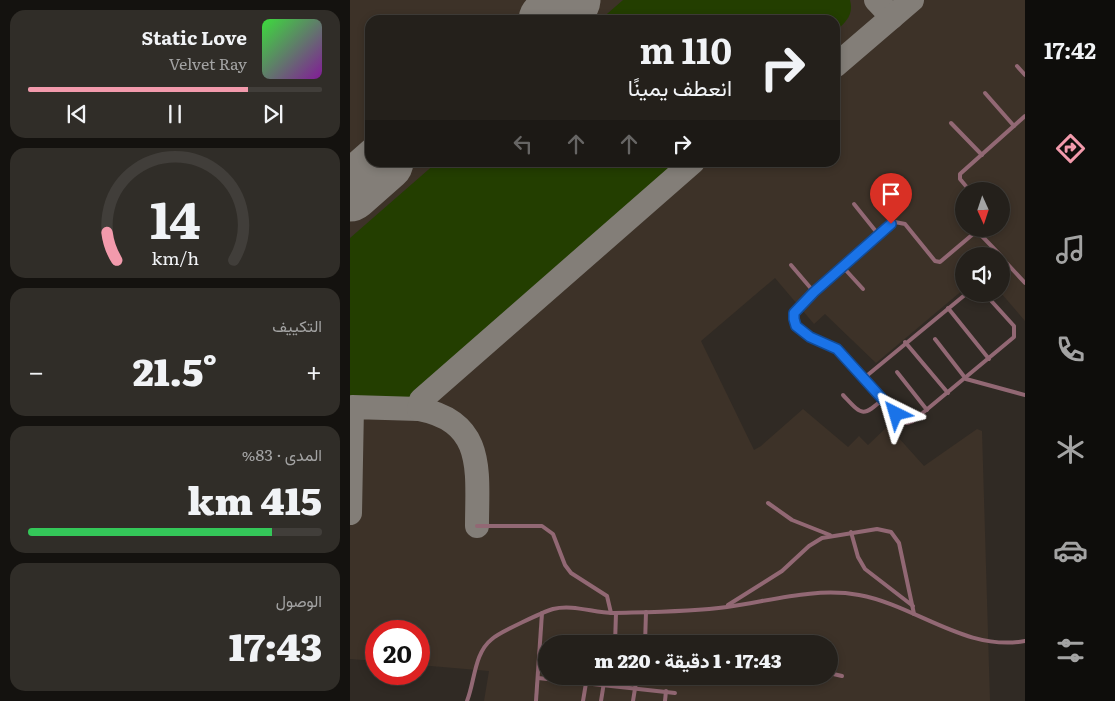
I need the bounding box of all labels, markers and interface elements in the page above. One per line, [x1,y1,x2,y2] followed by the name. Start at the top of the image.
[142,23,247,51] text: Static Love
[640,23,732,75] text: 110 m
[1044,33,1096,66] text: 17:42
[750,35,815,100] icon: right
[169,51,247,75] text: Velvet Ray
[628,70,732,103] text: انعطف يمينًا
[63,100,91,128] icon: previous
[161,100,189,128] icon: pause
[259,100,287,128] icon: next
[509,130,537,158] icon: left
[562,130,590,158] icon: ahead
[615,130,643,158] icon: ahead
[668,130,696,158] icon: right
[1053,131,1088,166] icon: directions
[870,173,912,224] pin
[150,178,200,255] text: 14
[877,180,905,208] icon: arrive
[955,182,1010,238] north arrow
[955,182,1010,302] map controls
[1053,232,1088,267] icon: music
[151,244,199,271] text: km/h
[955,247,1010,302] button: sound
[272,313,322,337] text: التكييف
[1053,332,1088,367] icon: phone
[133,341,217,398] text: 21.5°
[28,349,44,391] text: −
[306,349,322,391] text: +
[869,387,921,439] position arrow
[1053,432,1088,467] icon: climate
[242,442,322,466] text: المدى · 83%
[188,470,322,527] text: 415 km
[1053,533,1088,568] icon: car
[276,588,322,612] text: الوصول
[229,616,322,673] text: 17:43
[365,620,430,685] speed limit sign: 20
[1053,633,1088,668] icon: filters
[594,646,782,674] text: 17:43 · 1 دقيقة · 220 m

